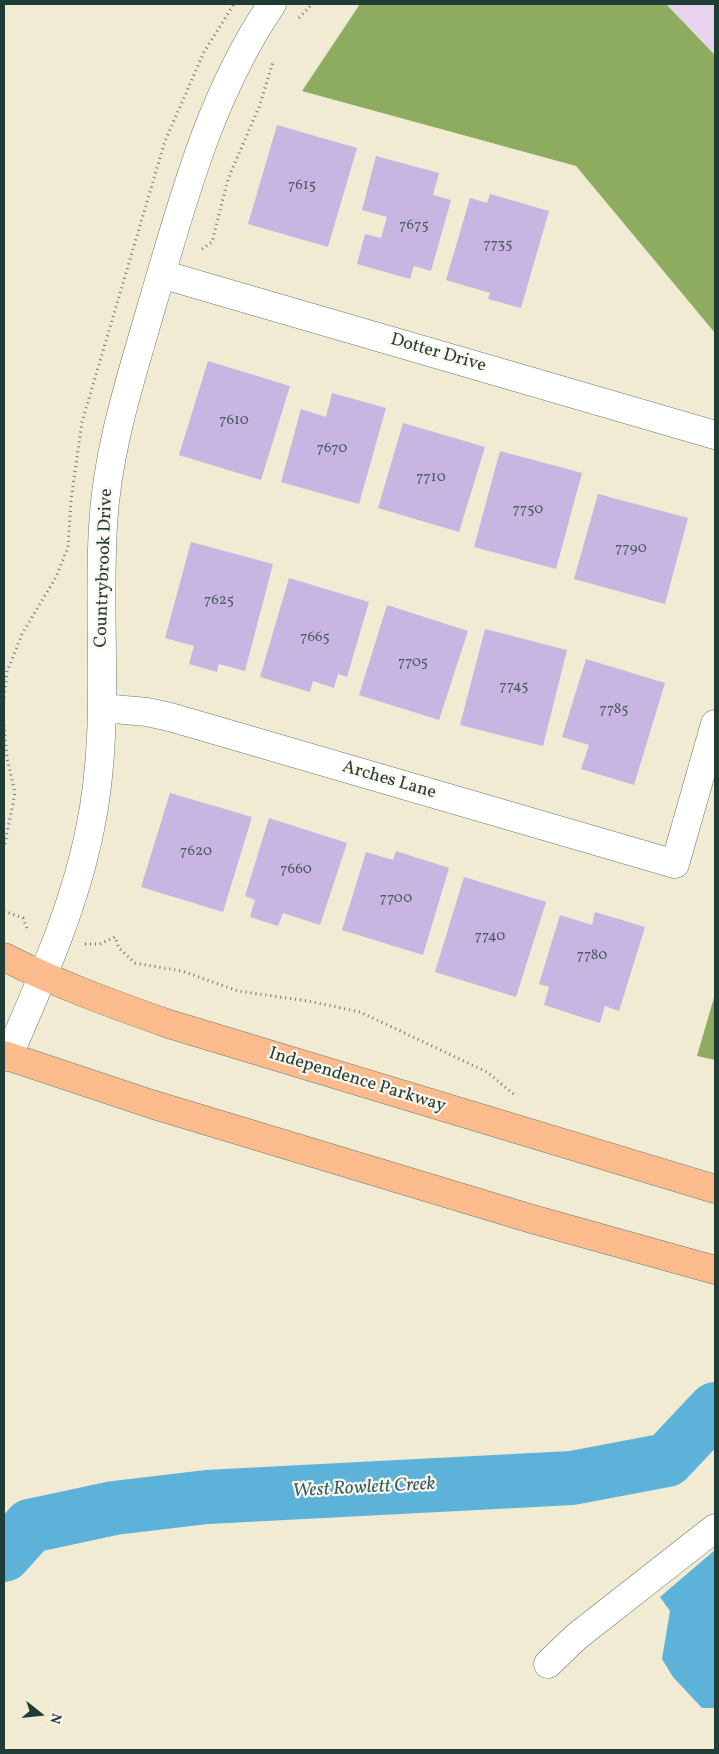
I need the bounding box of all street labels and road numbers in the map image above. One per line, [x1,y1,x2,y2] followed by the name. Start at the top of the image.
[388,330,488,378] street label: Dotter Drive
[91,488,119,648] street label: Countrybrook Drive
[340,757,438,805] street label: Arches Lane
[266,1044,448,1118] street label: Independence Parkway

